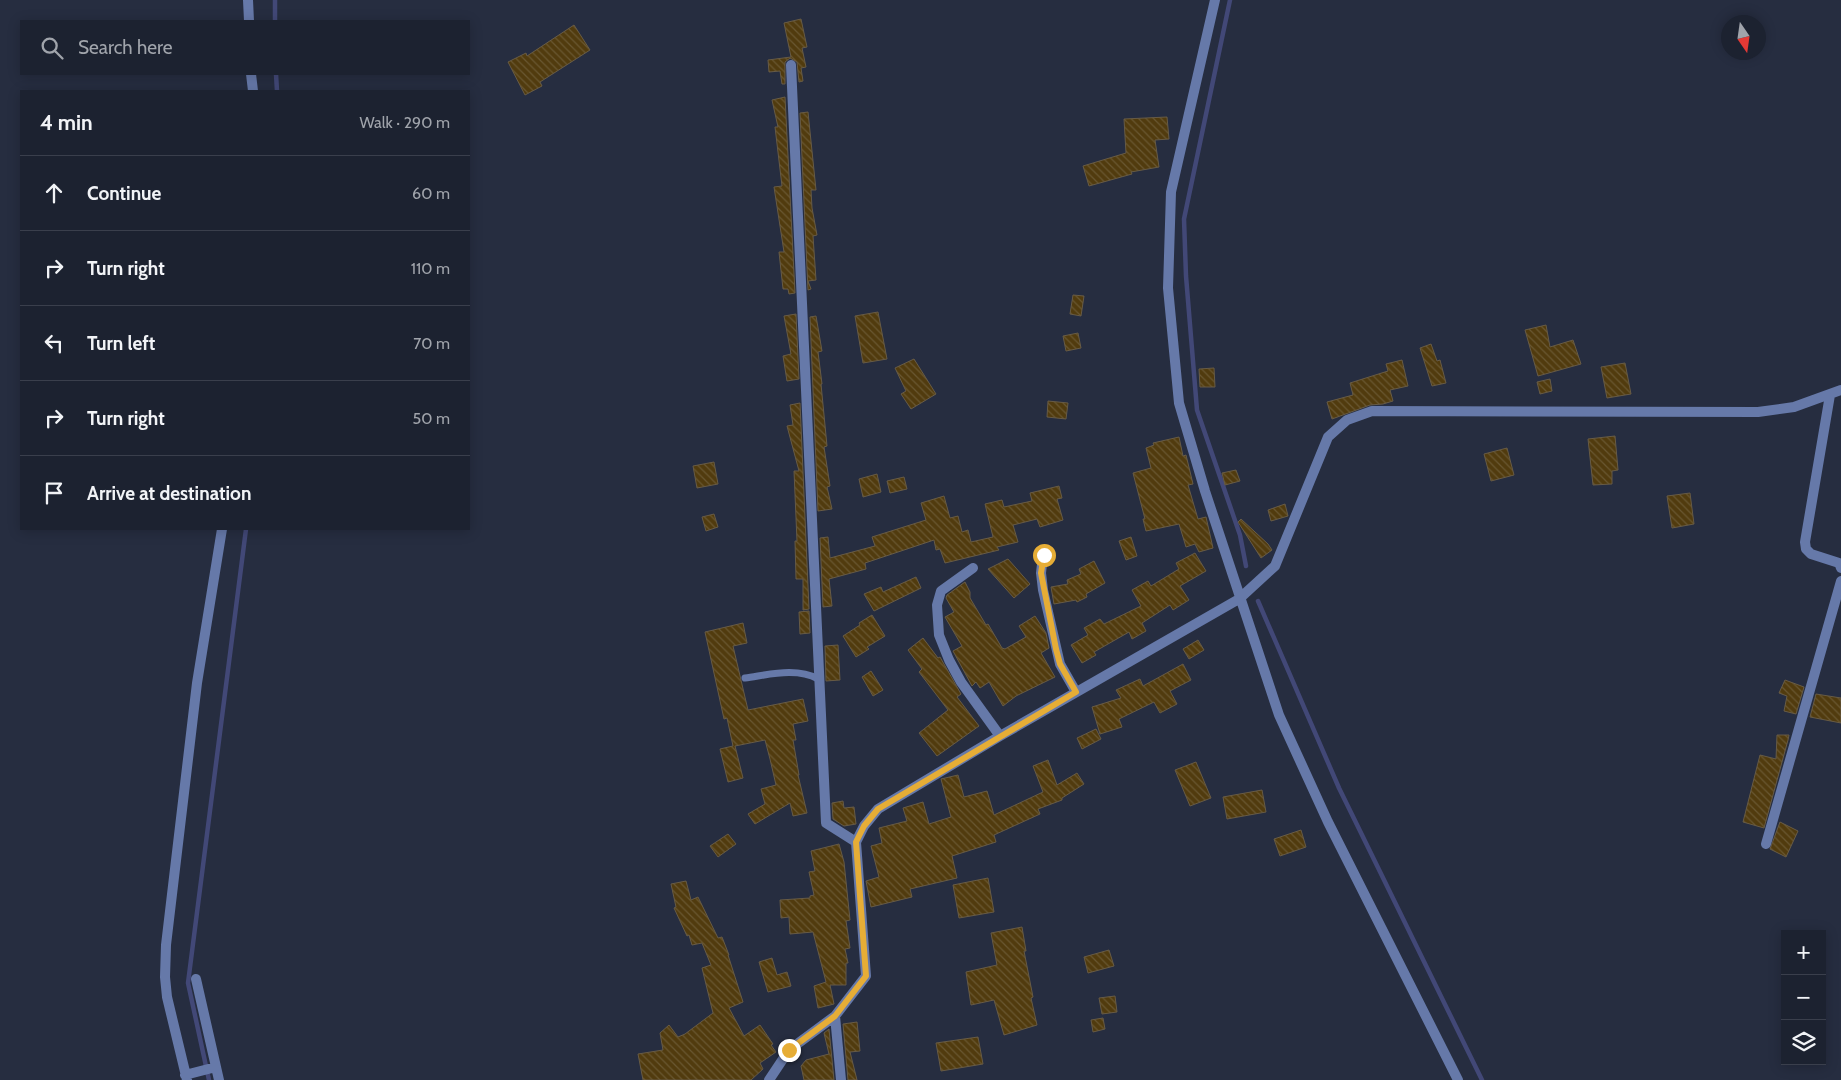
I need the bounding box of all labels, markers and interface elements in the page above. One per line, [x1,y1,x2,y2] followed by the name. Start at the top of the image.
[1721,15,1766,60] north arrow
[20,20,470,75] search box
[38,34,66,62] icon: search
[78,36,172,59] text: Search here
[40,110,93,135] text: 4 min
[360,113,450,132] text: Walk · 290 m
[40,179,68,207] icon: ahead
[87,182,161,205] text: Continue
[412,184,450,203] text: 60 m
[40,254,68,282] icon: right
[87,257,165,280] text: Turn right
[411,259,450,278] text: 110 m
[40,329,68,357] icon: left
[87,332,155,355] text: Turn left
[413,334,450,353] text: 70 m
[40,404,68,432] icon: right
[87,407,165,430] text: Turn right
[413,409,450,428] text: 50 m
[40,479,68,507] icon: arrive
[87,482,251,505] text: Arrive at destination
[1033,544,1056,567] route start
[1781,930,1826,1065] map controls
[1781,930,1826,975] button: +
[1781,975,1826,1020] button: −
[1781,1020,1826,1065] button: layers
[778,1039,801,1062] route end

